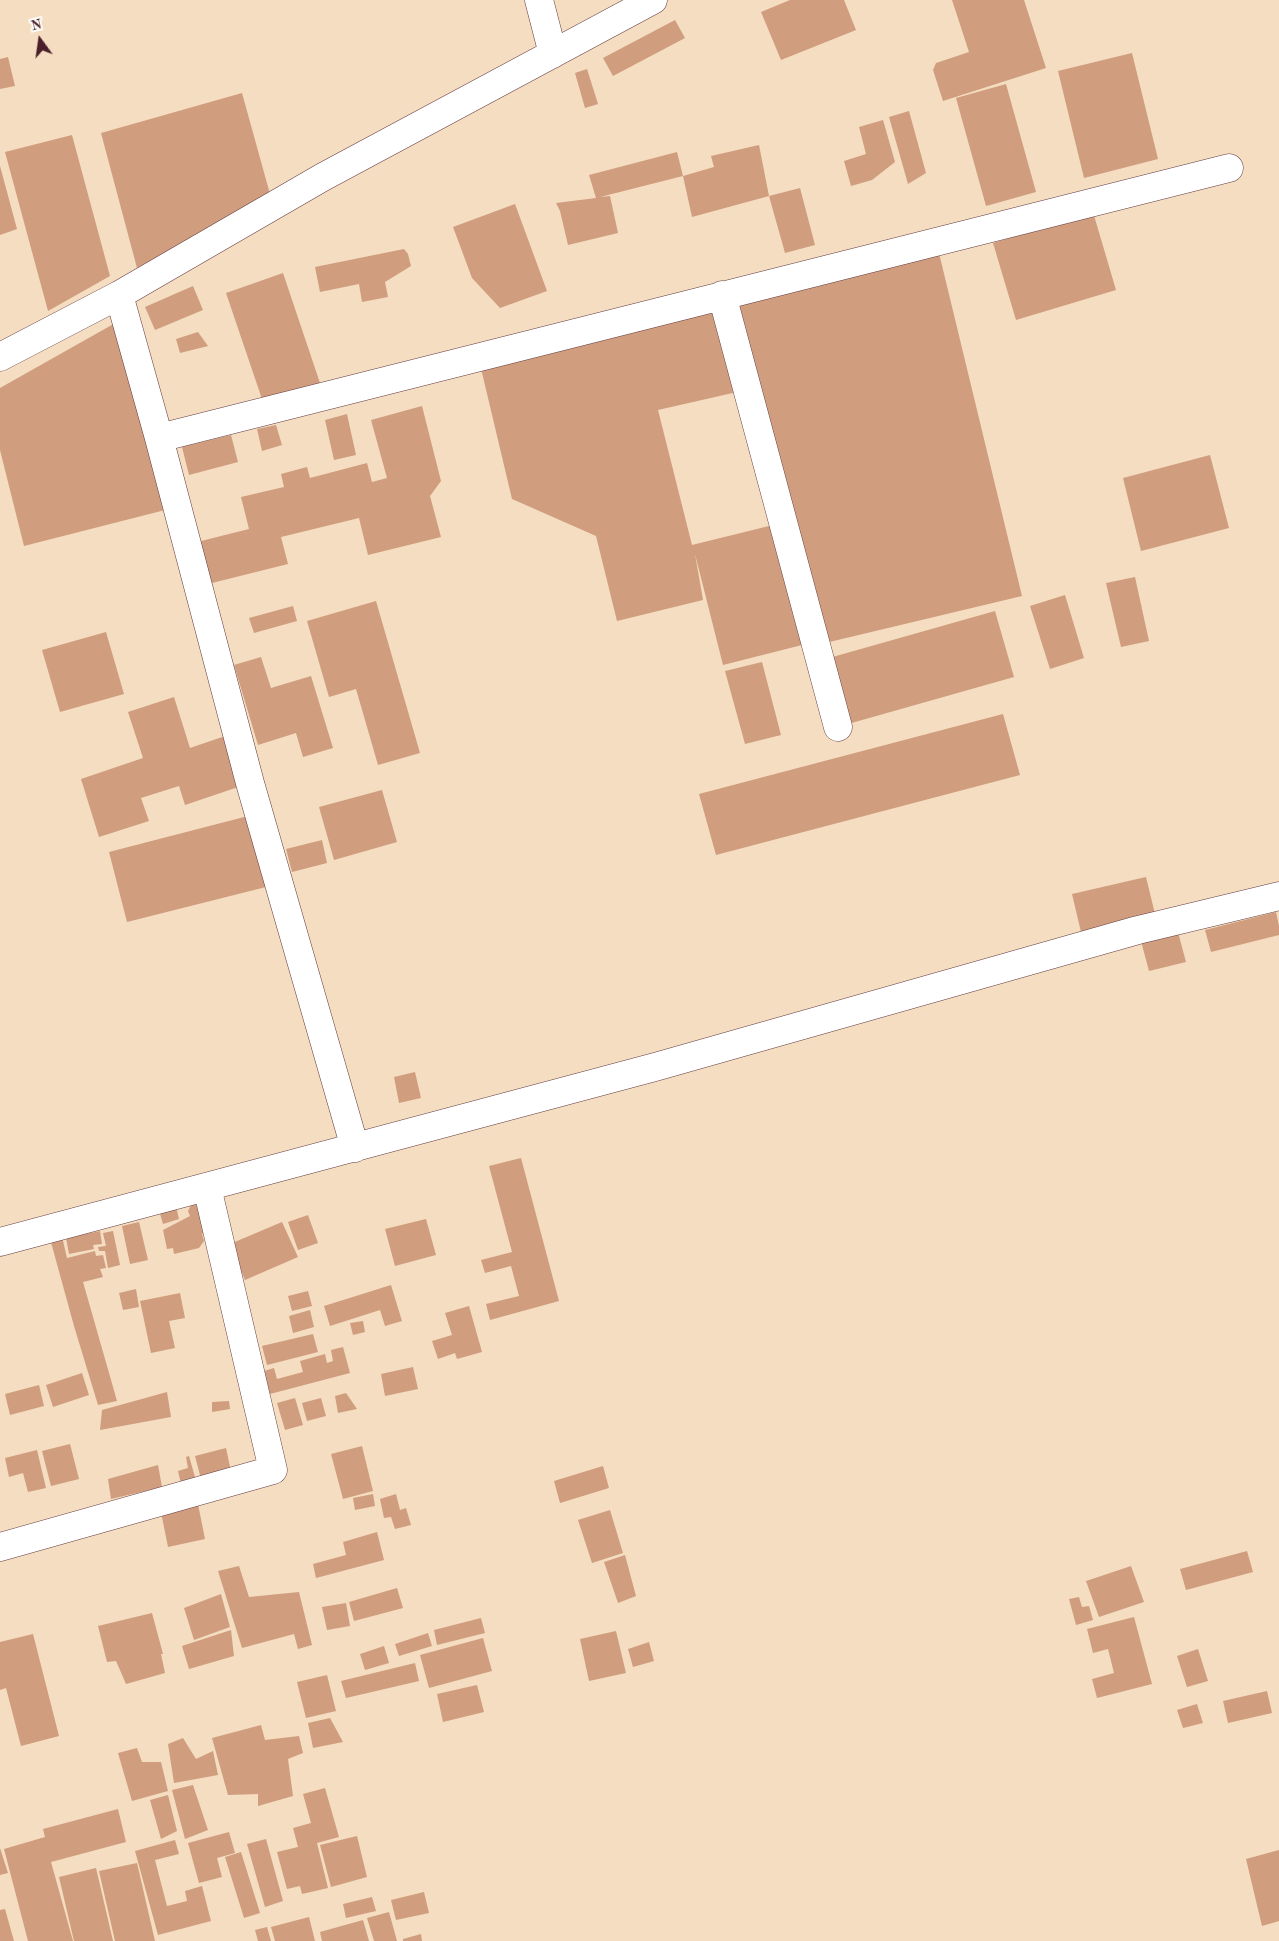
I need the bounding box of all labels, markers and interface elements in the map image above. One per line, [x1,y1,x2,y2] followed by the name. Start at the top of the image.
[15,15,65,65] north arrow
[29,17,43,34] text: N

